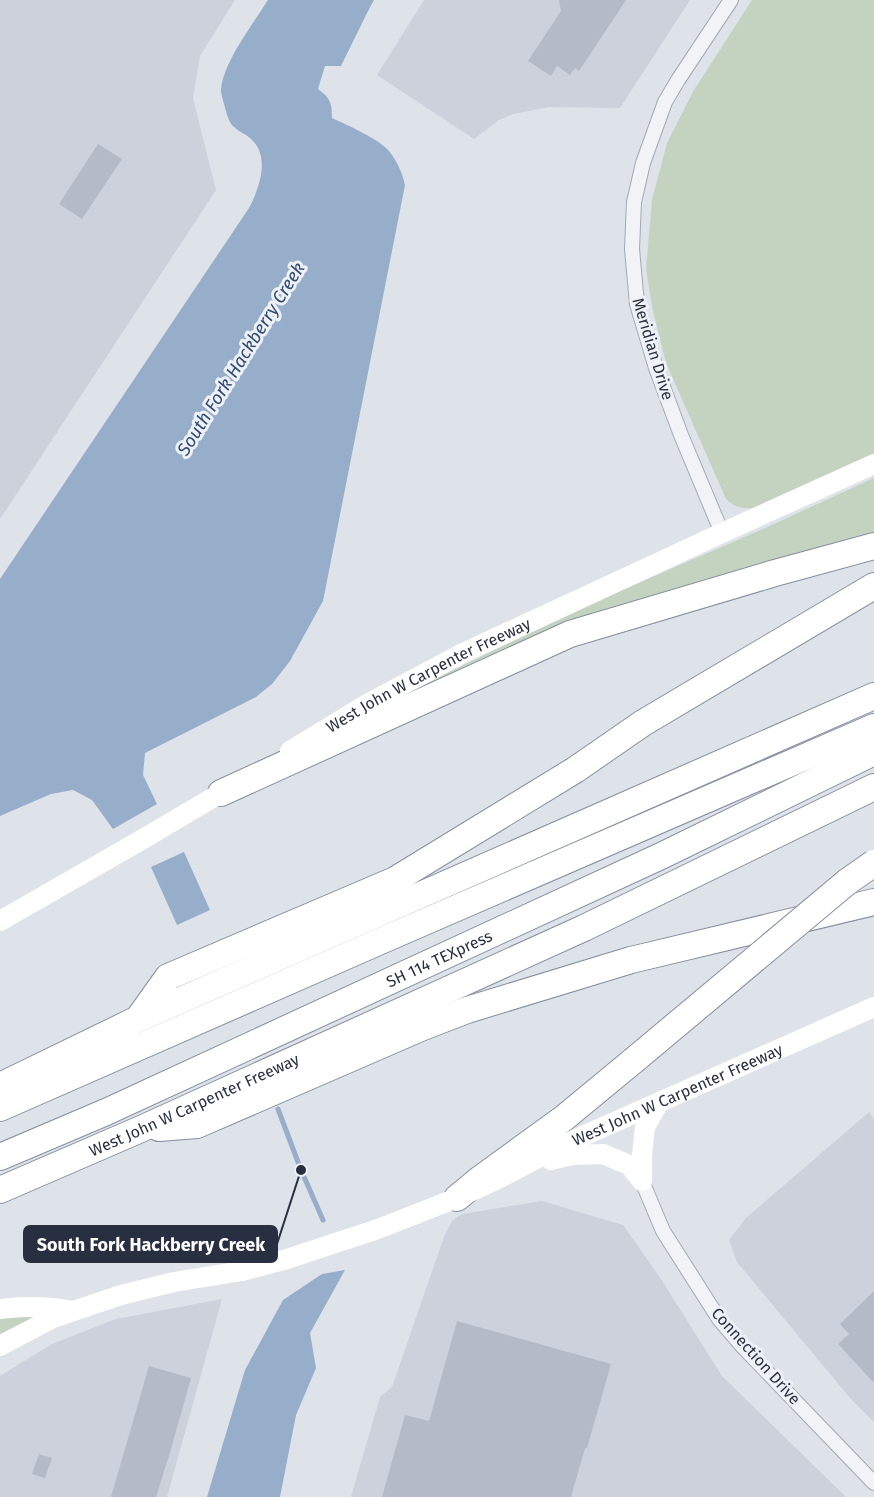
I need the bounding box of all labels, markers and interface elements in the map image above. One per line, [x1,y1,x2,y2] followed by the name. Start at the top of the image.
[172,258,310,461] water label: South Fork Hackberry Creek
[628,296,678,402] street label: Meridian Drive
[323,614,534,736] street label: West John W Carpenter Freeway
[383,926,495,991] street label: SH 114 TEXpress
[569,1039,786,1149] street label: West John W Carpenter Freeway
[86,1049,302,1160] street label: West John W Carpenter Freeway
[24,1226,277,1262] callout: South Fork Hackberry Creek
[37,1234,266,1256] text: South Fork Hackberry Creek
[707,1304,805,1408] street label: Connection Drive

